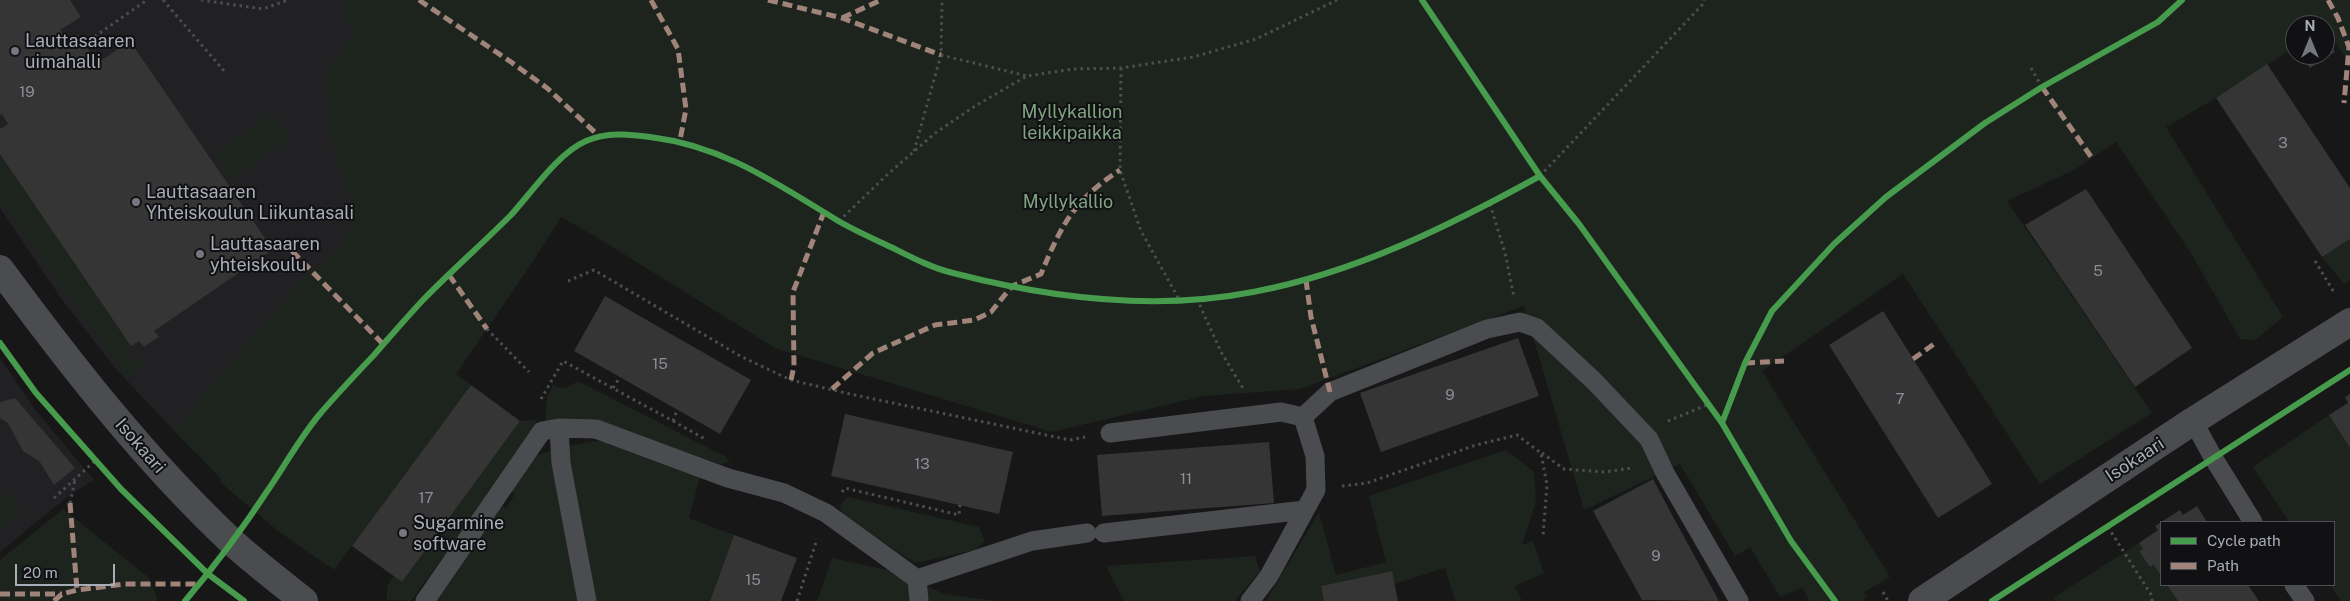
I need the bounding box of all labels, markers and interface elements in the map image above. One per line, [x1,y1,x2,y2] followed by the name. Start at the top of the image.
[2285,15,2335,65] north arrow
[2305,18,2315,34] text: N
[25,30,135,72] place label: Lauttasaaren uimahalli
[9,45,21,57] marker: Lauttasaaren uimahalli
[19,83,35,101] house number: 19
[1022,101,1122,144] park label: Myllykallion leikkipaikka
[2278,134,2288,152] house number: 3
[146,181,354,223] place label: Lauttasaaren Yhteiskoulun Liikuntasali
[1023,191,1113,213] park label: Myllykallio
[130,196,142,208] marker: Lauttasaaren Yhteiskoulun Liikuntasali
[210,233,320,276] place label: Lauttasaaren yhteiskoulu
[194,248,206,260] marker: Lauttasaaren yhteiskoulu
[2093,262,2103,280] house number: 5
[652,355,668,373] house number: 15
[1445,386,1455,404] house number: 9
[1895,390,1905,408] house number: 7
[110,414,170,478] street label: Isokaari
[2102,433,2168,487] street label: Isokaari
[914,455,930,473] house number: 13
[1180,470,1192,488] house number: 11
[418,489,434,507] house number: 17
[413,512,504,554] place label: Sugarmine software
[2160,521,2335,586] legend
[397,527,409,539] marker: Sugarmine software
[2207,532,2281,549] text: Cycle path
[1651,547,1661,565] house number: 9
[18,554,118,586] scale bar
[2207,557,2239,574] text: Path
[23,564,58,581] text: 20 m
[745,571,761,589] house number: 15

